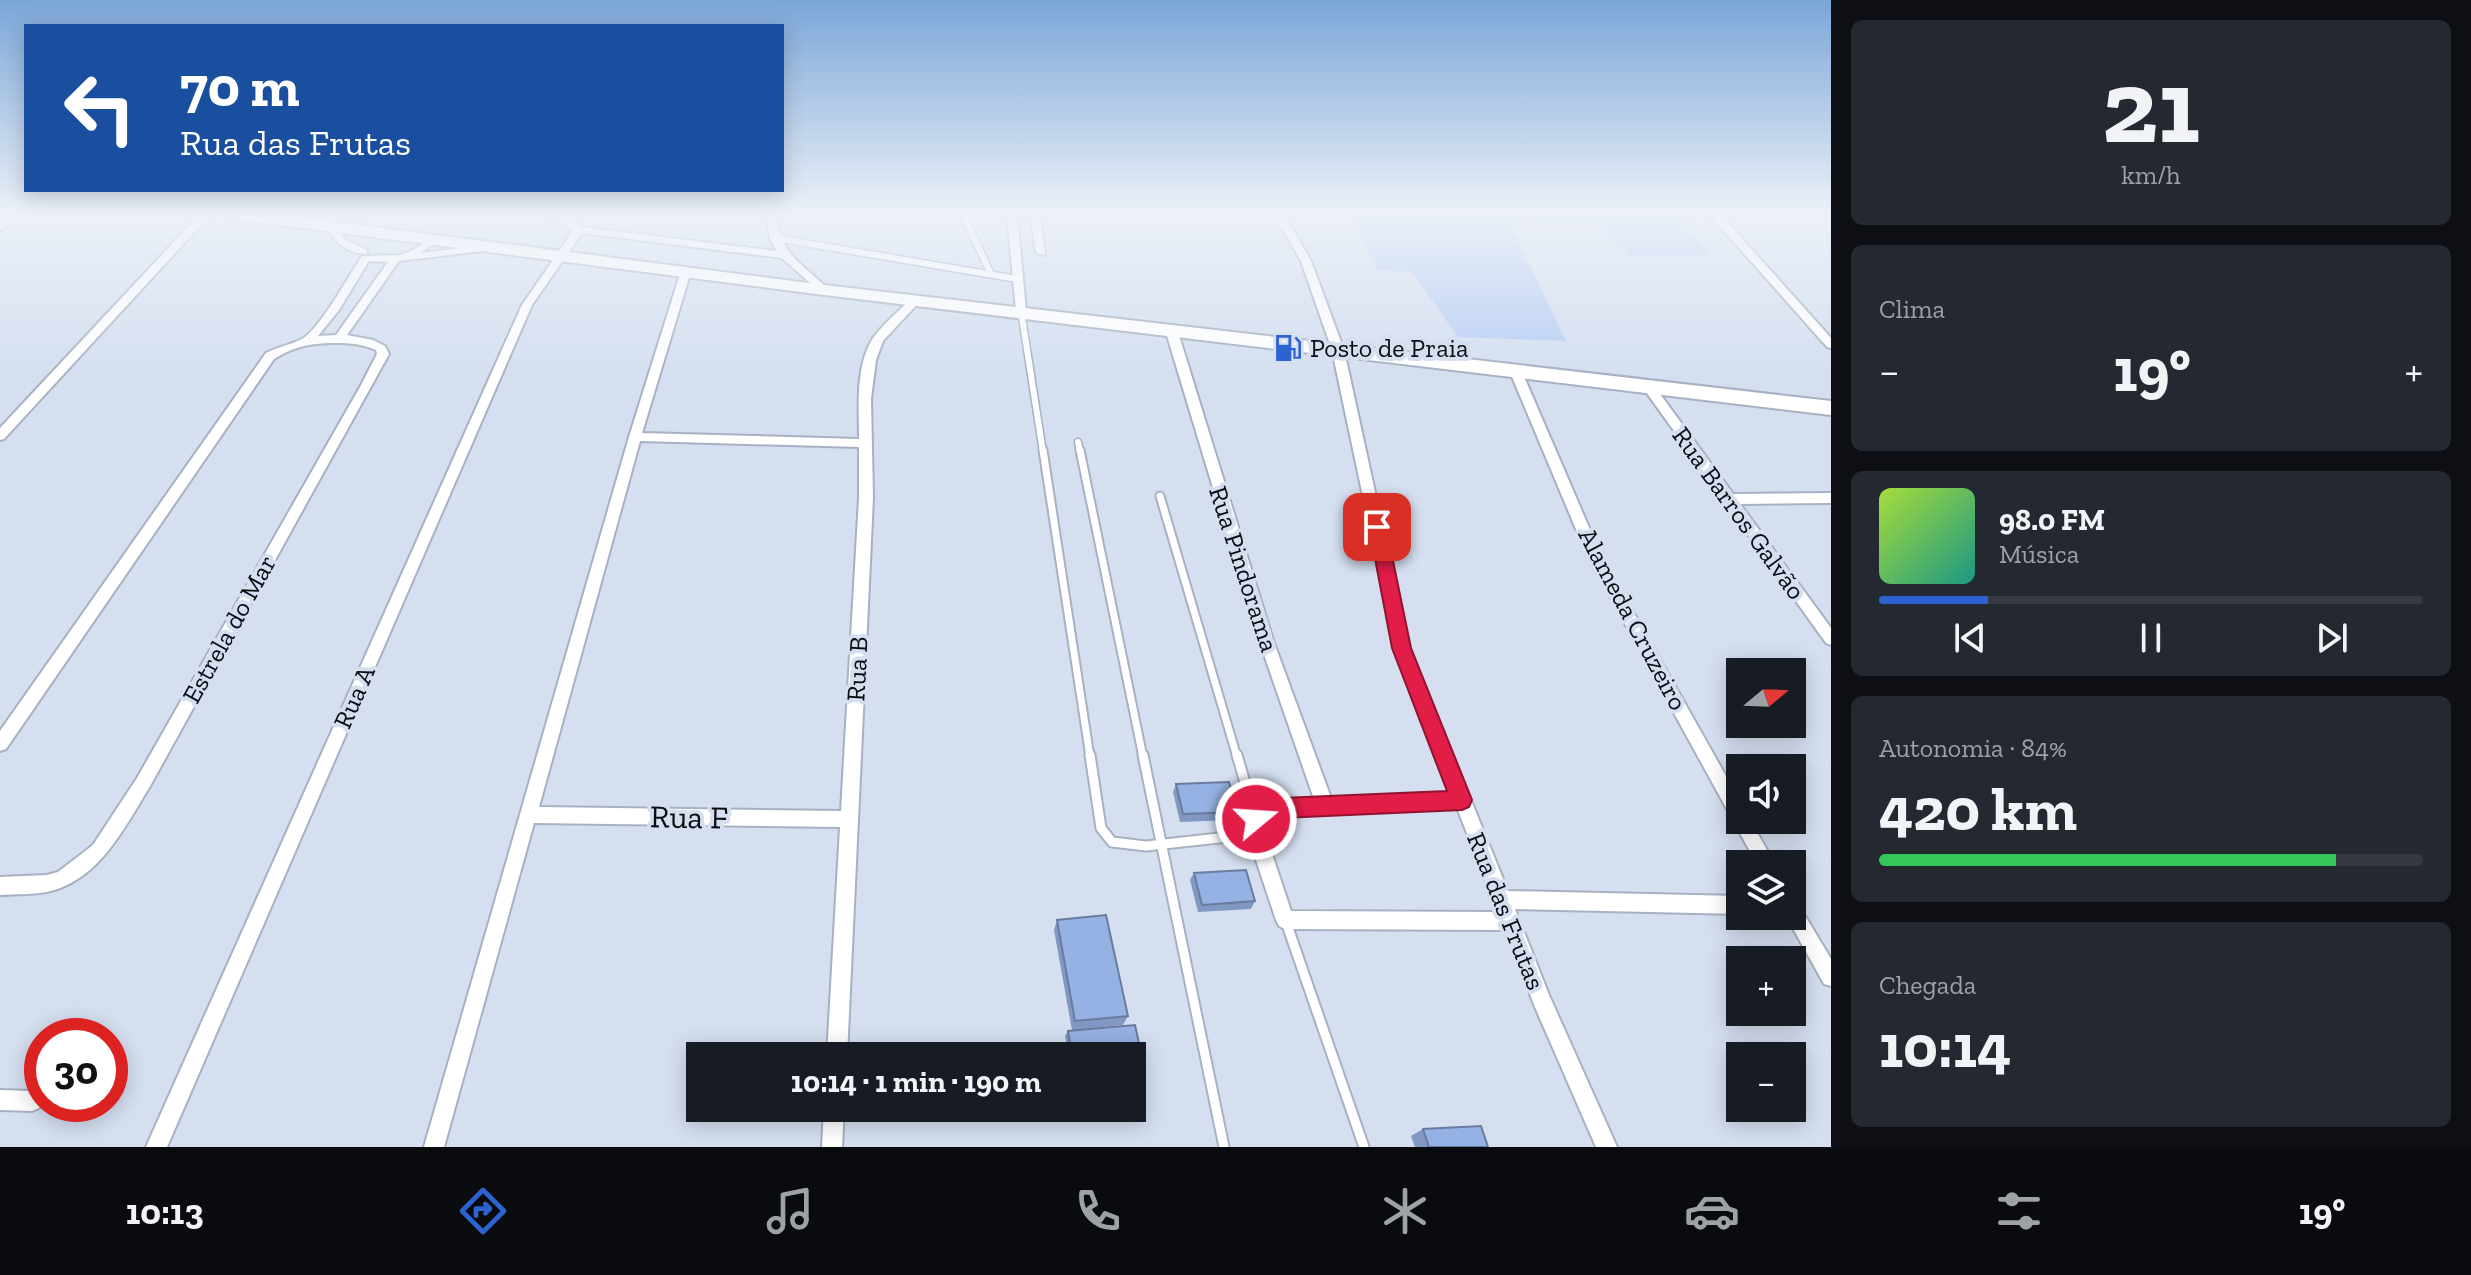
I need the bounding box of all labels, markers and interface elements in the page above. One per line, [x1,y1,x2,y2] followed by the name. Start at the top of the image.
[2102,44,2200,169] text: 21
[180,53,300,120] text: 70 m
[48,56,152,160] icon: left
[180,121,411,164] text: Rua das Frutas
[2121,159,2181,191] text: km/h
[1879,293,1945,325] text: Clima
[1310,332,1469,364] place label: Posto de Praia
[1273,333,1303,363] fuel station icon: Posto de Praia
[2113,334,2191,406] text: 19°
[1879,344,1900,397] text: −
[2404,344,2423,397] text: +
[1665,420,1813,606] street label: Rua Barros Galvão
[1202,482,1286,656] street label: Rua Pindorama
[1343,493,1411,561] pin
[1999,502,2105,538] text: 98.0 FM
[1355,505,1399,549] icon: arrive
[1571,522,1695,716] street label: Alameda Cruzeiro
[1999,538,2079,570] text: Música
[175,549,283,709] street label: Estrela do Mar
[1948,616,1992,660] icon: previous
[2129,616,2173,660] icon: pause
[2310,616,2354,660] icon: next
[839,636,875,702] street label: Rua B
[1726,658,1806,738] north arrow
[1726,658,1806,1122] map controls
[326,660,382,733] street label: Rua A
[1879,732,2067,764] text: Autonomia · 84%
[1726,754,1806,834] button: sound
[1879,773,2077,845] text: 420 km
[1214,777,1298,861] position arrow
[650,797,729,837] street label: Rua F
[1460,828,1552,994] street label: Rua das Frutas
[1726,850,1806,930] button: layers
[1726,946,1806,1026] button: +
[1879,969,1976,1001] text: Chegada
[1879,1010,2011,1082] text: 10:14
[24,1018,128,1122] speed limit sign: 30
[1726,1042,1806,1122] button: −
[791,1064,1041,1100] text: 10:14 · 1 min · 190 m
[455,1183,511,1239] icon: directions
[762,1183,818,1239] icon: music
[1070,1183,1126,1239] icon: phone
[1377,1183,1433,1239] icon: climate
[1684,1183,1740,1239] icon: car
[1991,1183,2047,1239] icon: filters
[126,1190,204,1233] text: 10:13
[2299,1190,2345,1233] text: 19°

